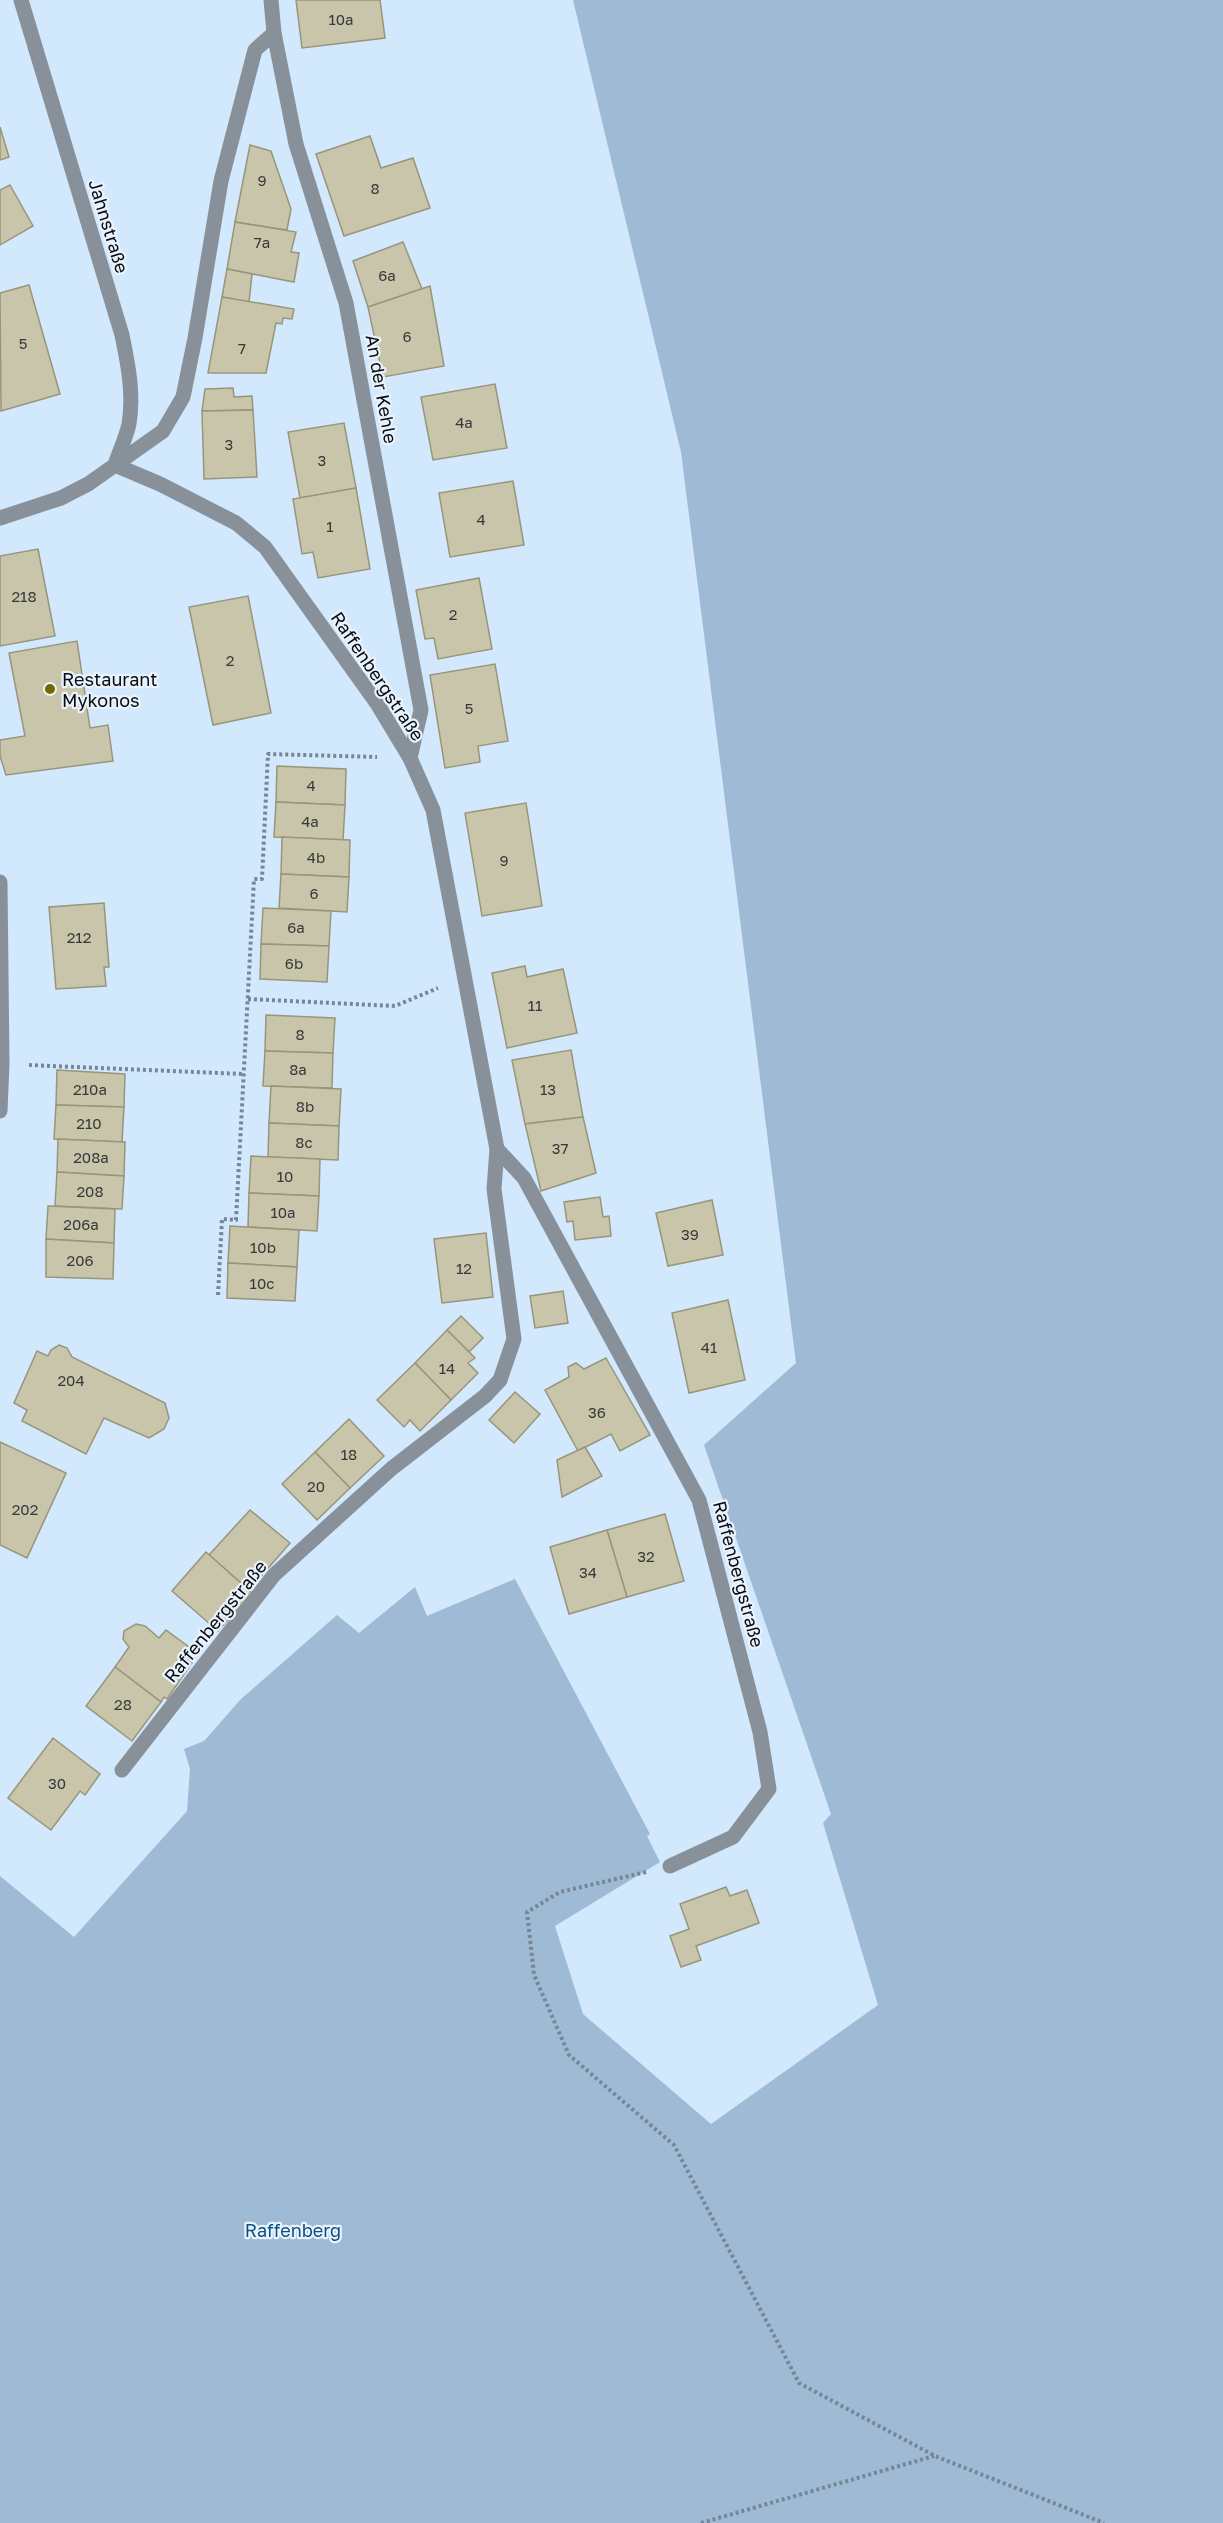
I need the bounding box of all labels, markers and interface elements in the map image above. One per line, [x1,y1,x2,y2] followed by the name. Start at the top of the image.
[328,10,354,28] house number: 10a
[257,171,267,189] house number: 9
[84,176,134,276] street label: Jahnstraße
[370,179,380,197] house number: 8
[254,233,270,251] house number: 7a
[378,266,396,284] house number: 6a
[402,327,412,345] house number: 6
[362,333,402,445] street label: An der Kehle
[19,334,27,352] house number: 5
[238,339,246,357] house number: 7
[455,413,473,431] house number: 4a
[225,435,233,453] house number: 3
[318,451,326,469] house number: 3
[476,510,486,528] house number: 4
[326,517,334,535] house number: 1
[11,587,37,605] house number: 218
[449,605,457,623] house number: 2
[327,607,429,745] street label: Raffenbergstraße
[226,651,234,669] house number: 2
[62,668,157,711] place label: Restaurant Mykonos
[43,682,57,696] marker: Restaurant Mykonos
[465,699,473,717] house number: 5
[306,776,316,794] house number: 4
[301,812,319,830] house number: 4a
[307,848,325,866] house number: 4b
[499,851,509,869] house number: 9
[309,884,319,902] house number: 6
[287,918,305,936] house number: 6a
[67,928,91,946] house number: 212
[285,954,303,972] house number: 6b
[528,996,542,1014] house number: 11
[295,1025,305,1043] house number: 8
[289,1060,307,1078] house number: 8a
[73,1080,107,1098] house number: 210a
[540,1080,556,1098] house number: 13
[296,1097,314,1115] house number: 8b
[76,1114,102,1132] house number: 210
[295,1133,313,1151] house number: 8c
[552,1139,568,1157] house number: 37
[73,1148,109,1166] house number: 208a
[277,1167,293,1185] house number: 10
[76,1182,104,1200] house number: 208
[270,1203,296,1221] house number: 10a
[63,1215,99,1233] house number: 206a
[681,1225,699,1243] house number: 39
[250,1238,276,1256] house number: 10b
[66,1251,94,1269] house number: 206
[456,1259,472,1277] house number: 12
[250,1274,274,1292] house number: 10c
[701,1338,717,1356] house number: 41
[439,1359,455,1377] house number: 14
[57,1371,85,1389] house number: 204
[588,1403,606,1421] house number: 36
[341,1445,357,1463] house number: 18
[307,1477,325,1495] house number: 20
[709,1498,769,1650] street label: Raffenbergstraße
[12,1500,38,1518] house number: 202
[637,1547,655,1565] house number: 32
[159,1555,271,1687] street label: Raffenbergstraße
[579,1563,597,1581] house number: 34
[114,1695,132,1713] house number: 28
[48,1774,66,1792] house number: 30
[245,2219,341,2241] park label: Raffenberg

